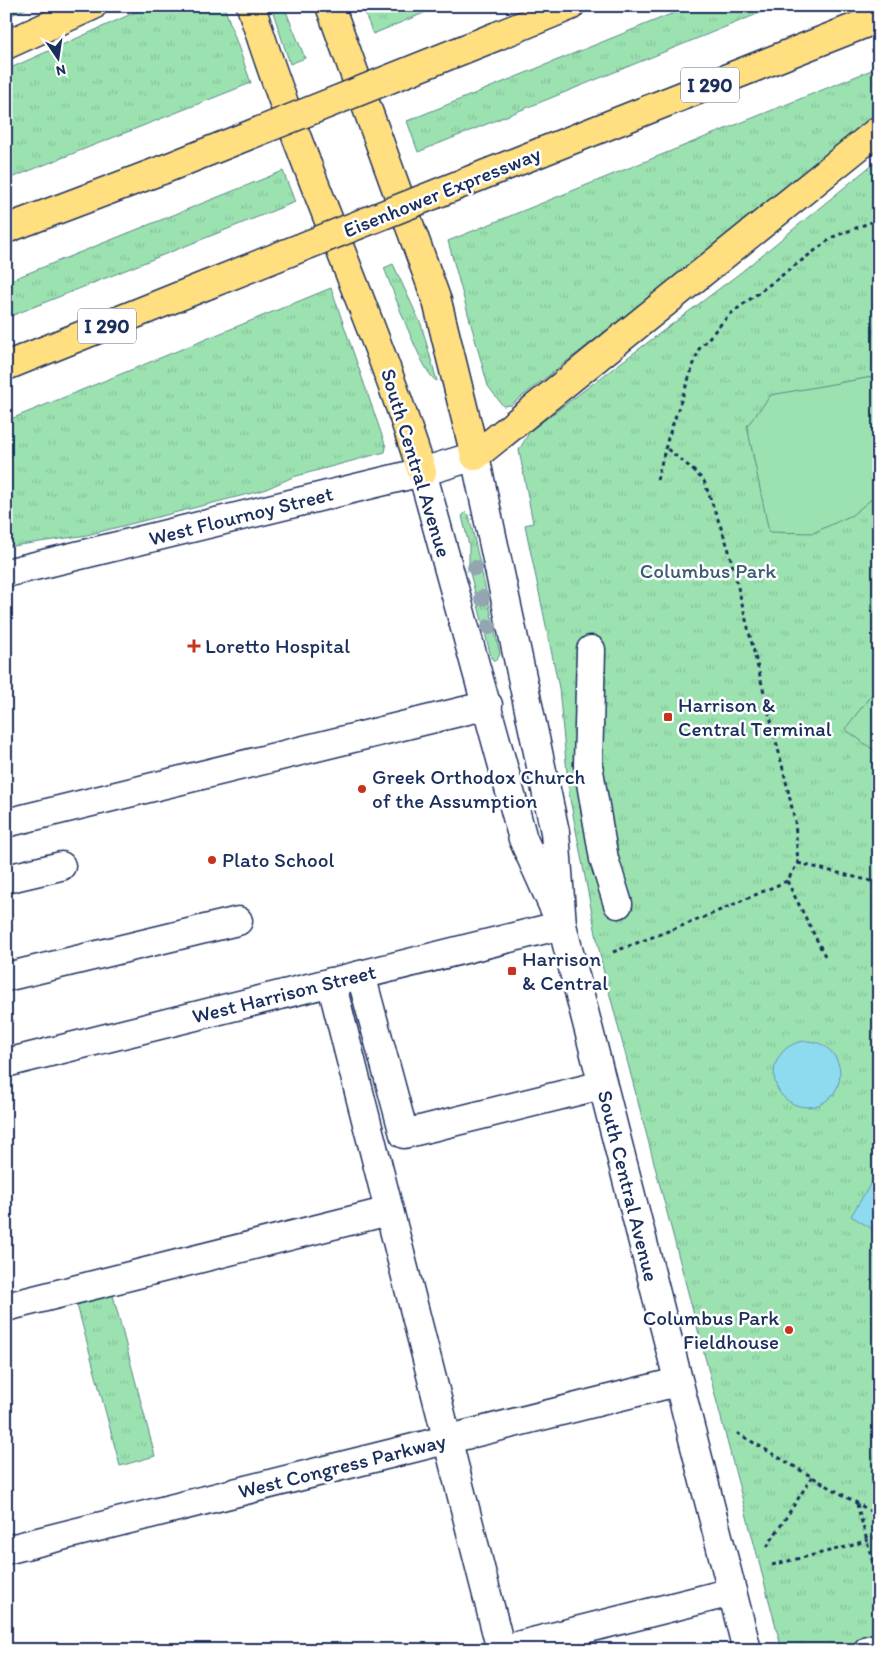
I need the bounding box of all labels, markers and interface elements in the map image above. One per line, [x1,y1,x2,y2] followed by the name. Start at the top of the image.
[32,32,82,82] north arrow
[54,61,67,80] text: N
[681,68,739,102] road number: I 290
[339,140,544,243] street label: Eisenhower Expressway
[78,308,136,344] road number: I 290
[376,365,457,560] street label: South Central Avenue
[146,481,336,550] street label: West Flournoy Street
[640,558,776,583] park label: Columbus Park
[205,633,350,658] place label: Loretto Hospital
[187,639,201,653] marker: Loretto Hospital
[678,692,832,741] place label: Harrison & Central Terminal
[662,711,674,723] marker: Harrison & Central Terminal
[372,764,586,813] place label: Greek Orthodox Church of the Assumption
[356,783,368,795] marker: Greek Orthodox Church of the Assumption
[222,847,334,872] place label: Plato School
[206,854,218,866] marker: Plato School
[522,946,608,995] place label: Harrison & Central
[189,959,378,1028] street label: West Harrison Street
[506,965,518,977] marker: Harrison & Central
[593,1088,664,1284] street label: South Central Avenue
[643,1305,779,1354] place label: Columbus Park Fieldhouse
[783,1324,795,1336] marker: Columbus Park Fieldhouse
[235,1428,448,1503] street label: West Congress Parkway

